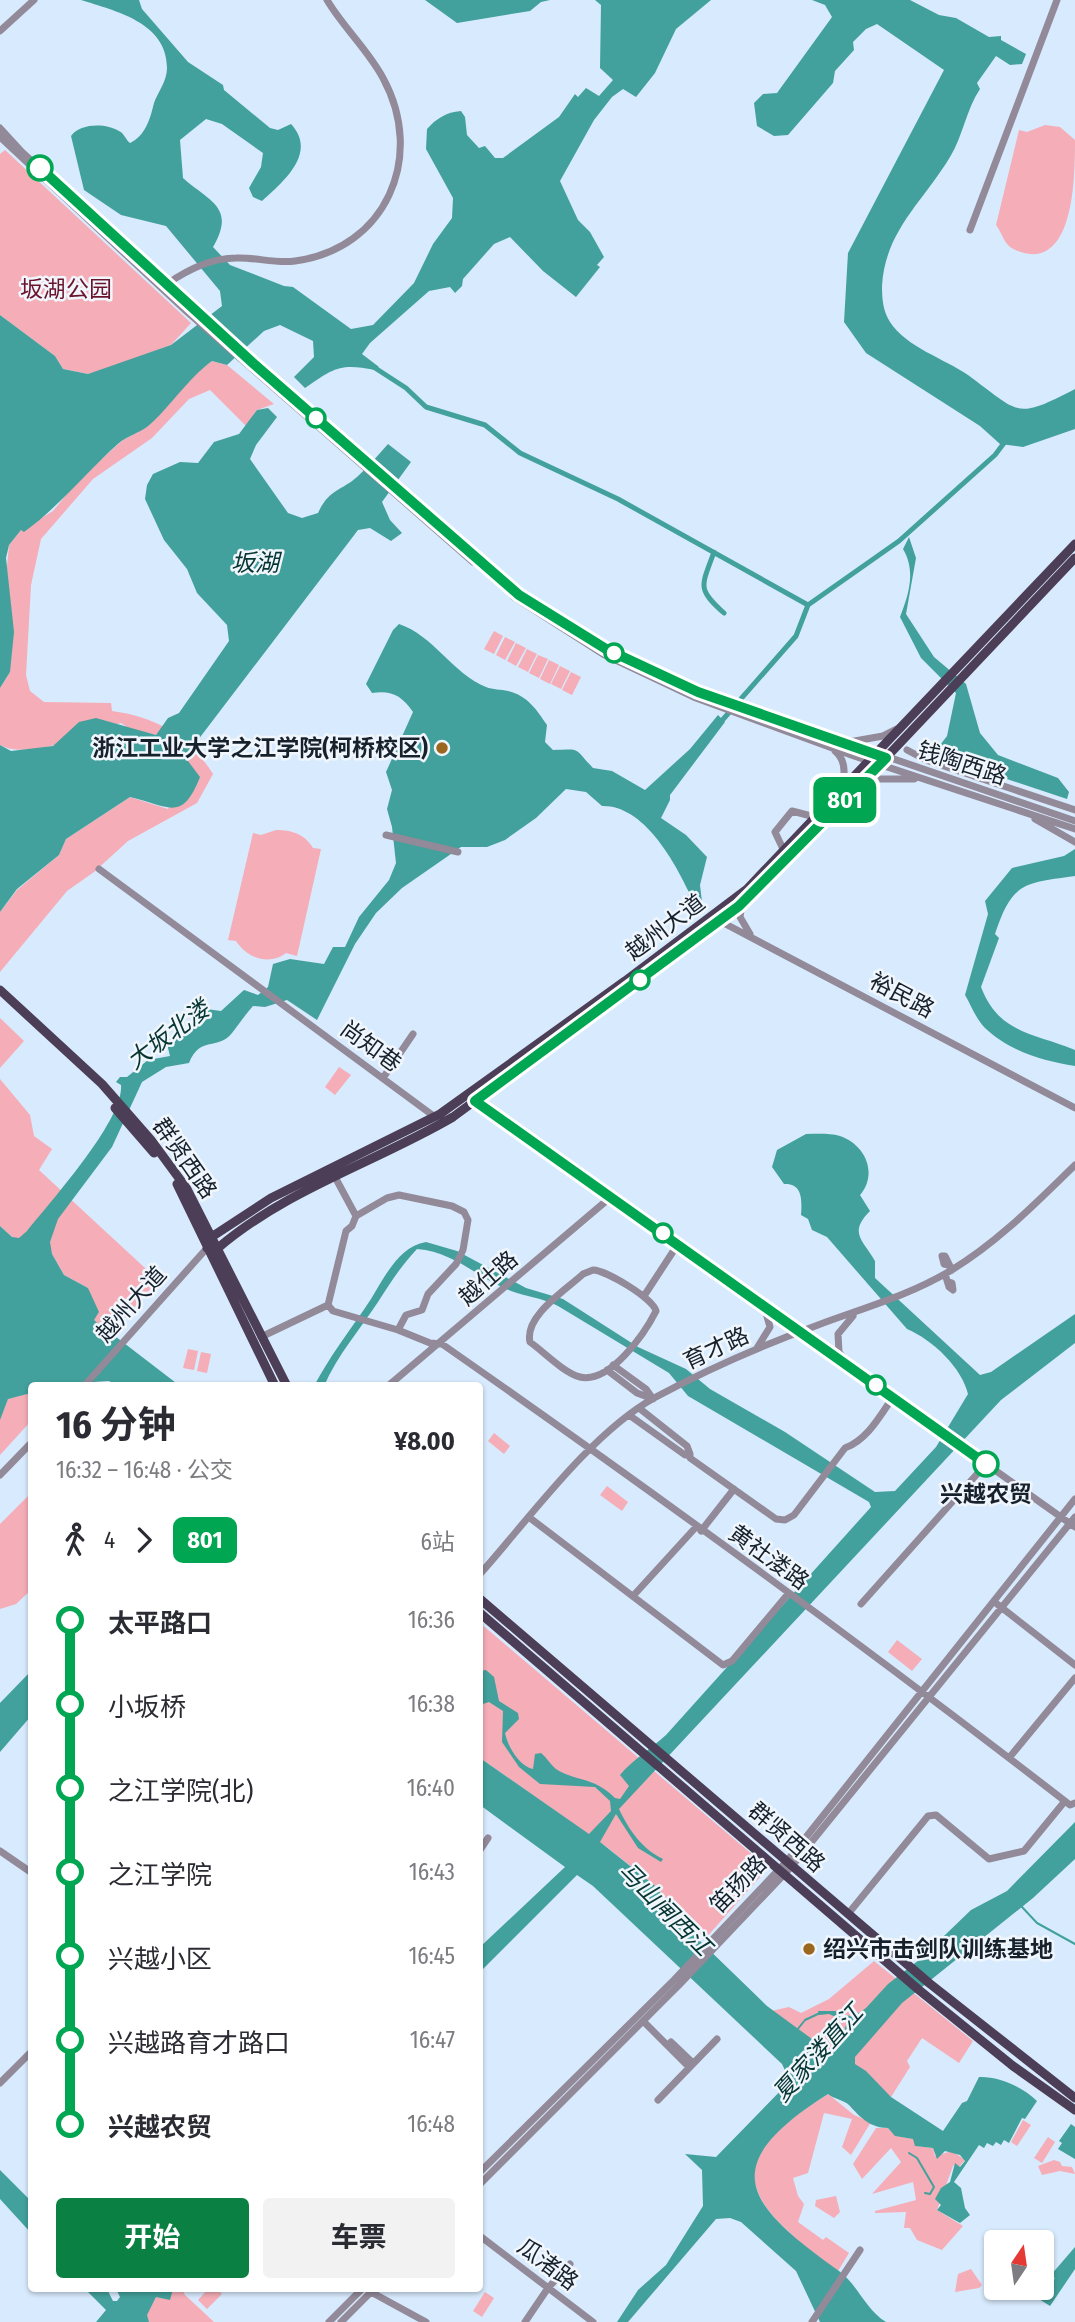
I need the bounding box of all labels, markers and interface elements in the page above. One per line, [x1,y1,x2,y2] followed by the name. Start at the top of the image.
[27,155,53,181] unlabelled marker
[20,275,112,303] park label: 坂湖公园
[306,408,326,428] unlabelled marker
[231,549,283,577] water label: 坂湖
[604,643,624,663] unlabelled marker
[92,734,428,762] place label: 浙江工业大学之江学院(柯桥校区)
[914,735,1010,791] street label: 钱陶西路
[434,740,450,756] marker: 浙江工业大学之江学院(柯桥校区)
[805,777,885,823] line badge: 801
[827,786,863,814] text: 801
[620,888,710,966] street label: 越州大道
[865,966,939,1024] street label: 裕民路
[630,970,650,990] unlabelled marker
[121,993,217,1075] water label: 大坂北溇
[335,1014,407,1078] street label: 尚知巷
[147,1112,223,1204] street label: 群贤西路
[653,1223,673,1243] unlabelled marker
[453,1245,523,1311] street label: 越仕路
[90,1260,172,1348] street label: 越州大道
[679,1321,753,1375] street label: 育才路
[866,1375,886,1395] unlabelled marker
[56,1402,176,1448] text: 16 分钟
[394,1426,455,1457] text: ¥8.00
[973,1451,999,1477] marker: 兴越农贸
[56,1456,233,1484] text: 16:32 – 16:48 · 公交
[940,1480,1032,1508] place label: 兴越农贸
[724,1519,814,1595] street label: 黄社溇路
[56,1521,94,1559] icon: walk
[125,1521,163,1559] icon: forward
[104,1526,115,1554] text: 4
[187,1526,223,1554] text: 801
[421,1528,455,1556] text: 6站
[408,1606,455,1634] text: 16:36
[108,1608,212,1639] text: 太平路口
[408,1690,455,1718] text: 16:38
[108,1692,186,1723] text: 小坂桥
[407,1774,455,1802] text: 16:40
[108,1776,253,1807] text: 之江学院(北)
[743,1796,831,1878] street label: 群贤西路
[704,1849,772,1919] street label: 笛扬路
[613,1857,719,1963] water label: 马山闸西江
[409,1858,455,1886] text: 16:43
[108,1860,212,1891] text: 之江学院
[823,1935,1053,1963] place label: 绍兴市击剑队训练基地
[801,1941,817,1957] marker: 绍兴市击剑队训练基地
[408,1942,455,1970] text: 16:45
[108,1944,212,1975] text: 兴越小区
[767,1997,871,2107] water label: 夏家溇直江
[410,2026,455,2054] text: 16:47
[108,2028,290,2059] text: 兴越路育才路口
[407,2110,455,2138] text: 16:48
[108,2112,212,2143] text: 兴越农贸
[56,2198,249,2278] button: 开始
[263,2198,455,2278] button: 车票
[984,2230,1054,2300] north arrow
[984,2230,1054,2300] map controls
[512,2232,584,2296] street label: 瓜渚路

